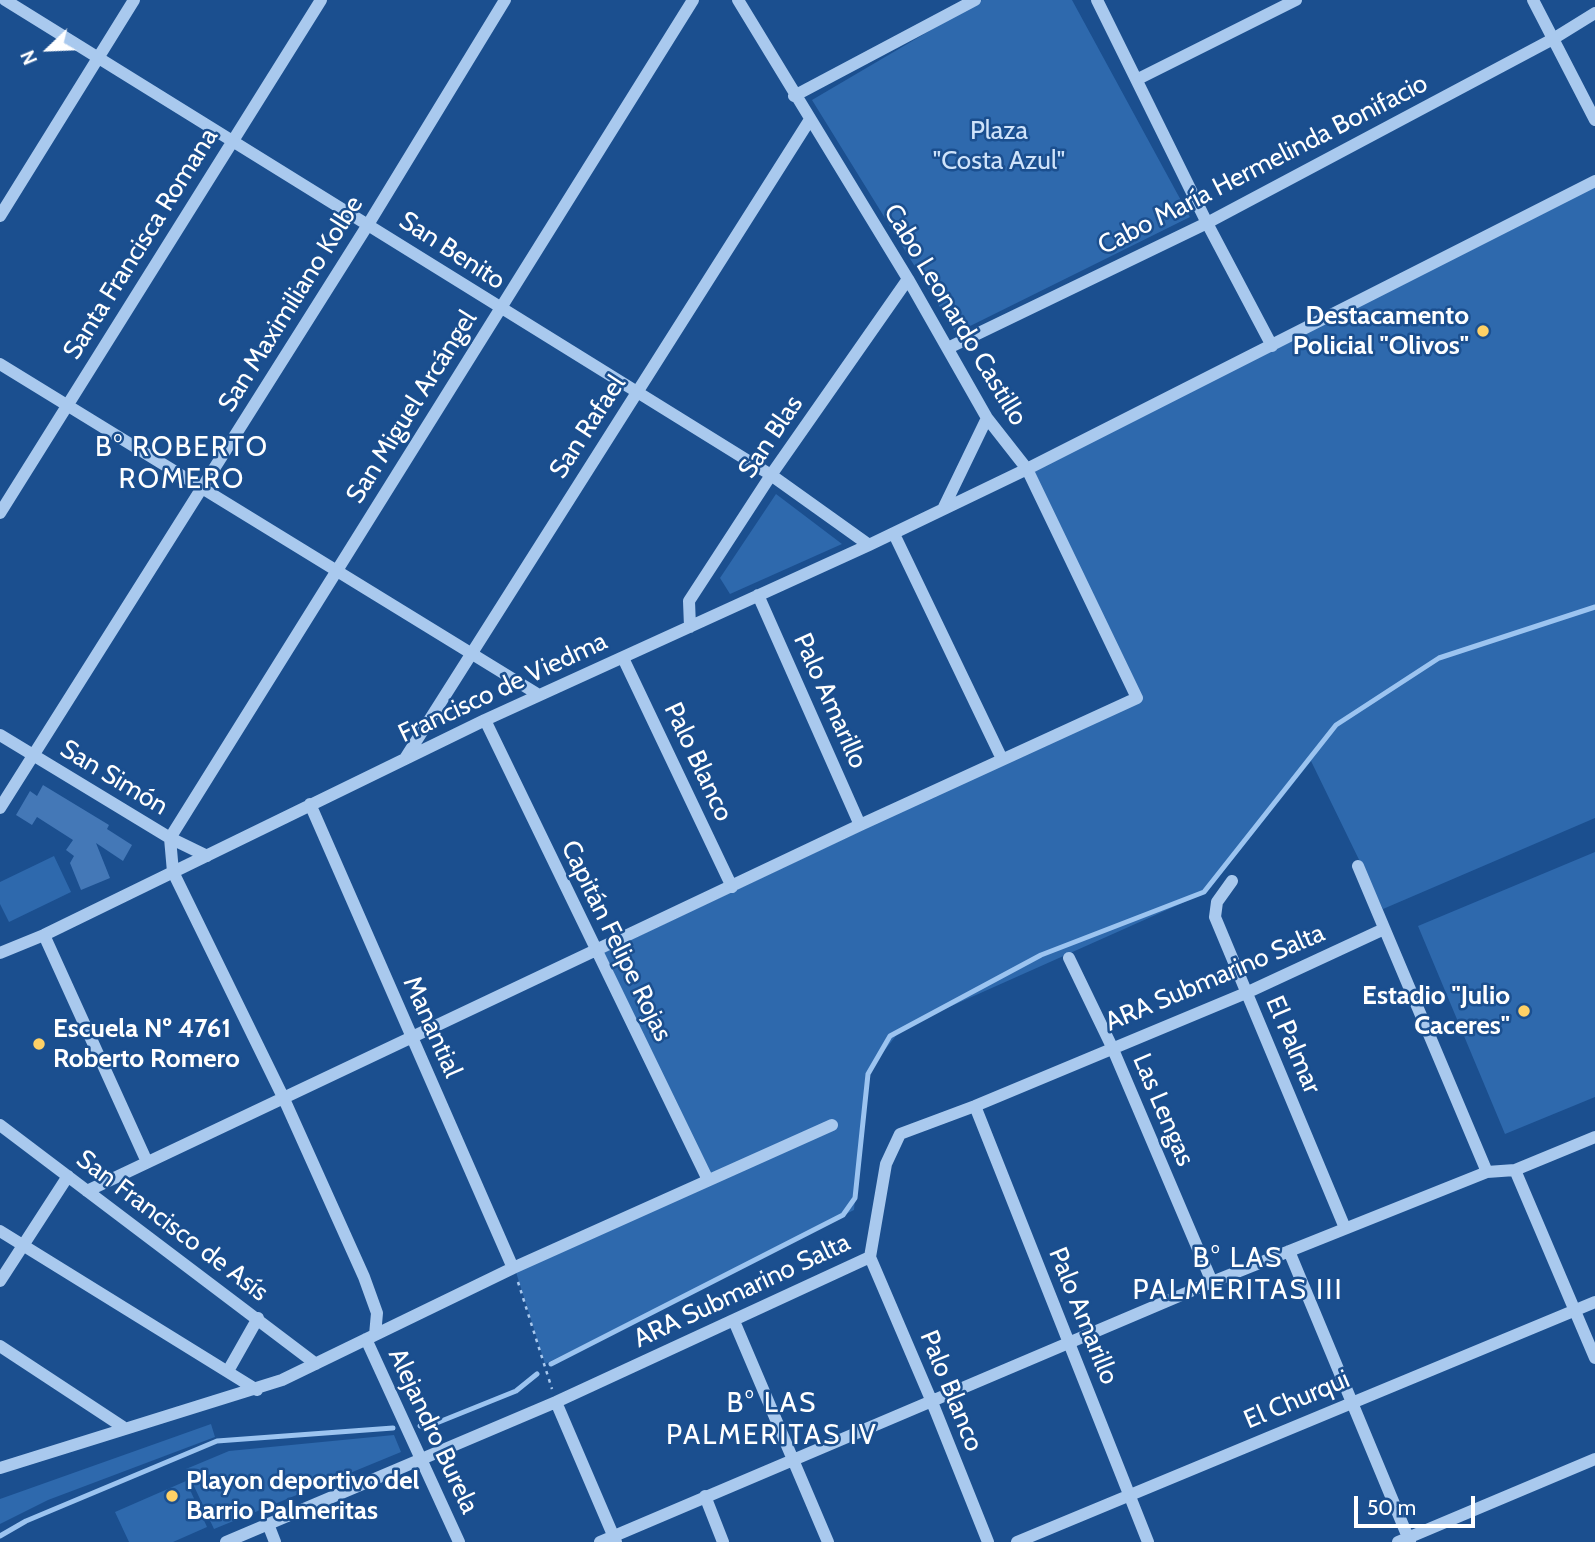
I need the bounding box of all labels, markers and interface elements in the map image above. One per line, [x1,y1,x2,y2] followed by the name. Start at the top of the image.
[14,14,84,84] north arrow
[16,47,42,68] text: N
[1093,68,1433,262] street label: Cabo María Hermelinda Bonifacio
[933,115,1065,176] park label: Plaza "Costa Azul"
[57,123,225,365] street label: Santa Francisca Romana
[212,190,370,418] street label: San Maximiliano Kolbe
[877,199,1033,431] street label: Cabo Leonardo Castillo
[393,205,511,297] street label: San Benito
[1293,300,1469,362] place label: Destacamento Policial "Olivos"
[340,305,484,509] street label: San Miguel Arcángel
[1475,323,1491,339] marker: Destacamento Policial "Olivos"
[543,370,633,484] street label: San Rafael
[732,390,810,484] street label: San Blas
[96,431,268,497] district label: B° ROBERTO ROMERO
[394,626,612,750] street label: Francisco de Viedma
[786,629,874,773] street label: Palo Amarillo
[657,698,739,826] street label: Palo Blanco
[54,734,174,822] street label: San Simón
[554,836,678,1046] street label: Capitán Felipe Rojas
[1101,918,1329,1038] street label: ARA Submarino Salta
[396,971,468,1083] street label: Manantial
[1362,980,1510,1042] place label: Estadio "Julio Caceres"
[1259,991,1327,1099] street label: El Palmar
[1516,1003,1532,1019] marker: Estadio "Julio Caceres"
[53,1013,240,1074] place label: Escuela Nº 4761 Roberto Romero
[31,1036,47,1052] marker: Escuela Nº 4761 Roberto Romero
[1125,1049,1201,1171] street label: Las Lengas
[70,1144,274,1308] street label: San Francisco de Asís
[629,1227,855,1355] street label: ARA Submarino Salta
[1134,1242,1342,1308] district label: B° LAS PALMERITAS III
[1041,1243,1125,1389] street label: Palo Amarillo
[913,1326,989,1456] street label: Palo Blanco
[381,1343,485,1519] street label: Alejandro Burela
[1240,1364,1354,1436] street label: El Churqui
[668,1387,876,1453] district label: B° LAS PALMERITAS IV
[186,1465,419,1526] place label: Playon deportivo del Barrio Palmeritas
[1357,1482,1478,1526] scale bar
[164,1488,180,1504] marker: Playon deportivo del Barrio Palmeritas
[1367,1495,1416,1520] text: 50 m

